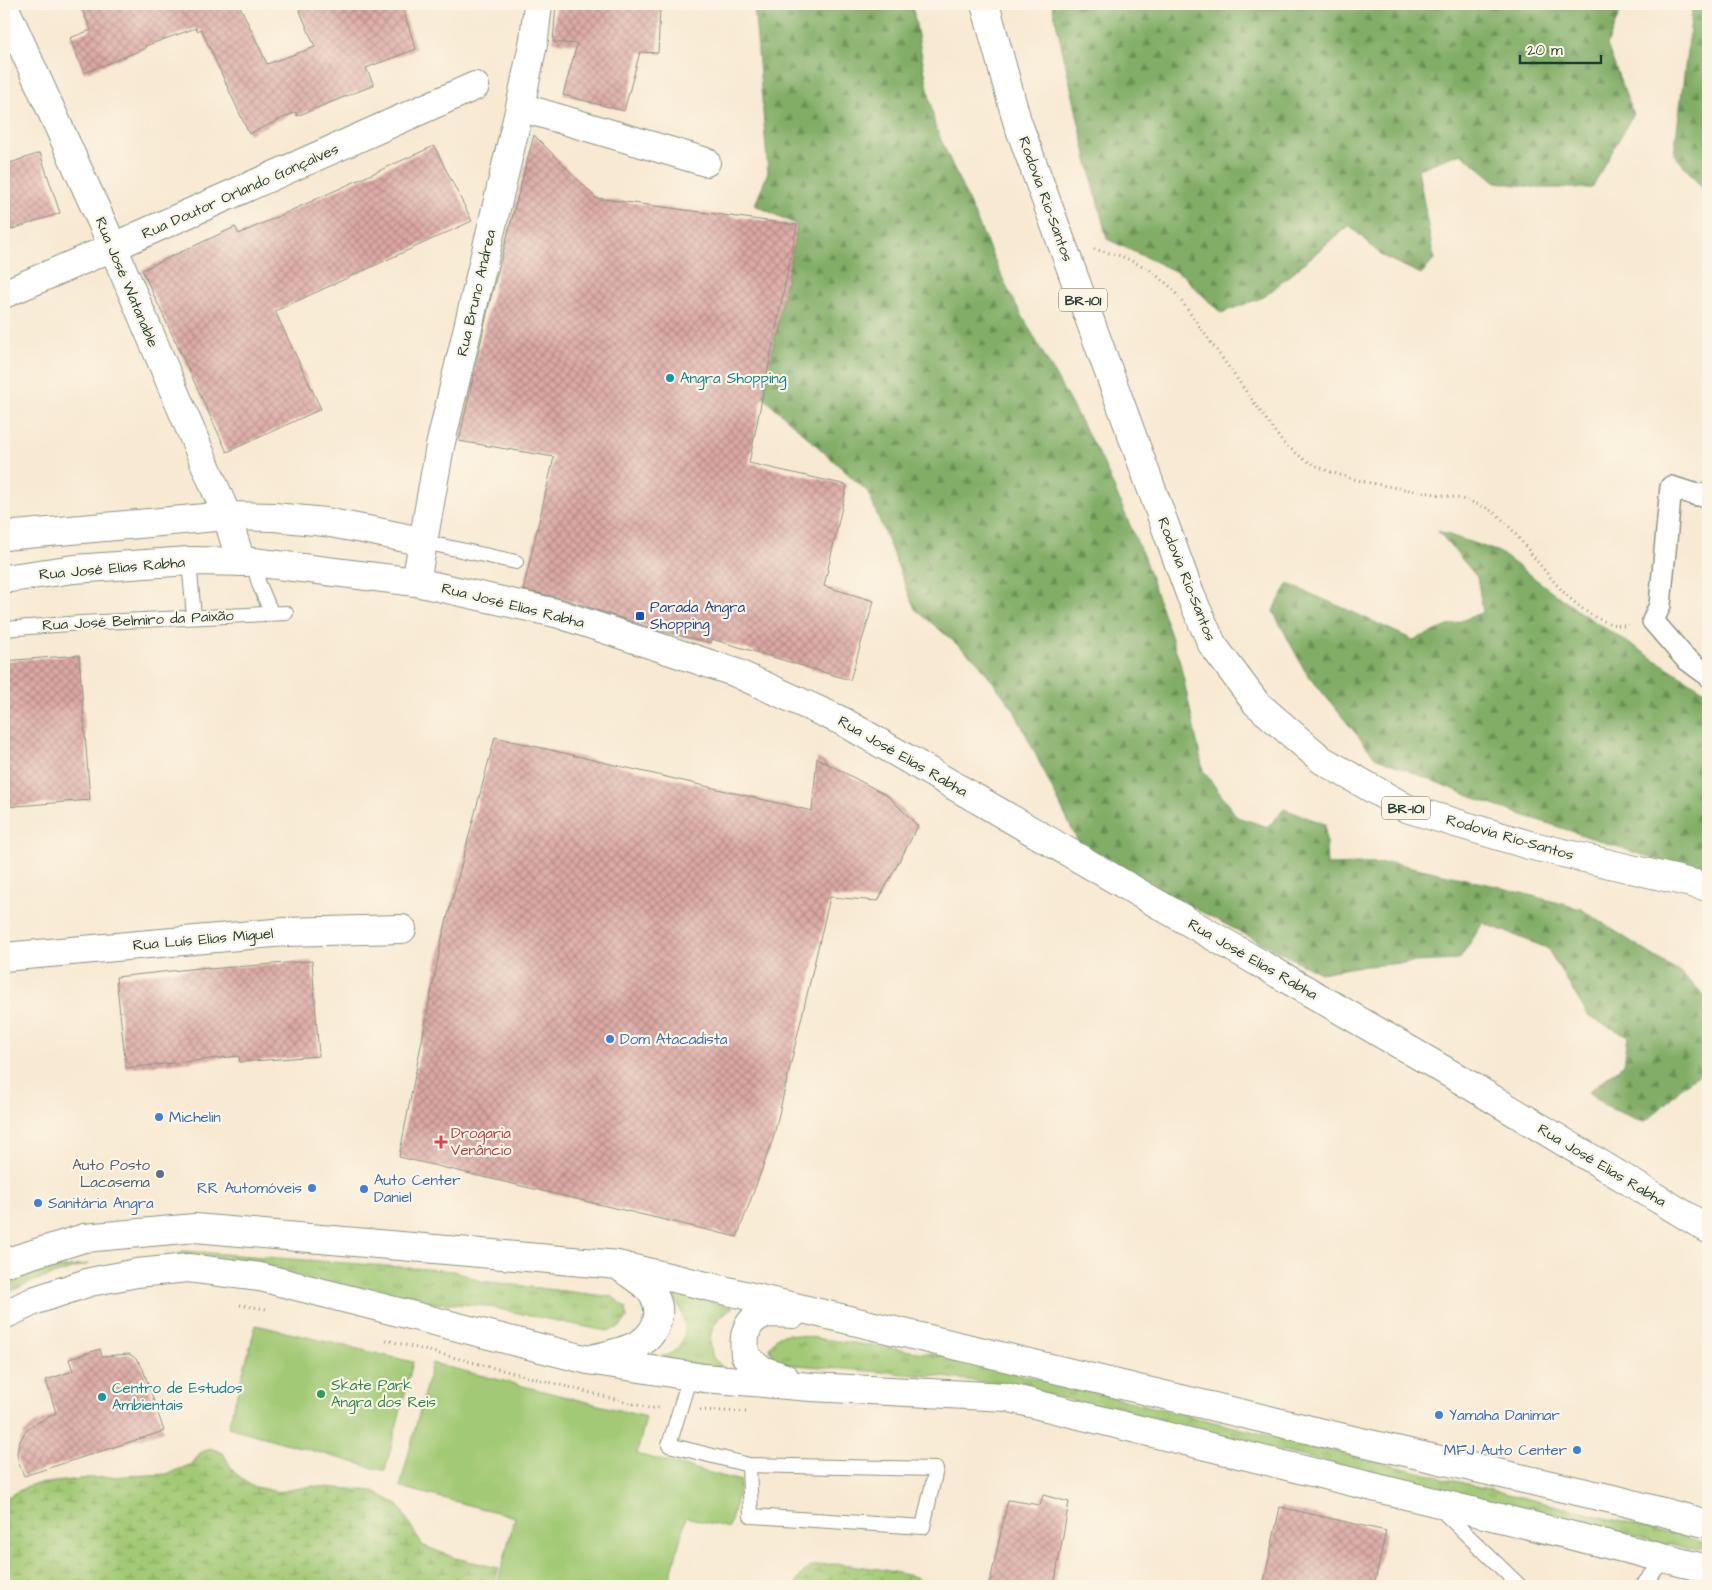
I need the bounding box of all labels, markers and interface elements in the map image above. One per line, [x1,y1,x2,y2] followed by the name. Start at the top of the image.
[1520,32,1601,64] scale bar
[1527,40,1563,61] text: 20 m
[1013,134,1078,265] street label: Rodovia Rio-Santos
[138,138,343,245] street label: Rua Doutor Orlando Gonçalves
[90,214,163,350] street label: Rua José Watanable
[452,227,501,358] street label: Rua Bruno Andrea
[1059,288,1107,312] road number: BR-101
[680,368,787,390] place label: Angra Shopping
[664,372,676,384] marker: Angra Shopping
[1152,514,1221,645] street label: Rodovia Rio-Santos
[38,552,186,585] street label: Rua José Elias Rabha
[439,578,587,633] street label: Rua José Elias Rabha
[650,597,746,636] place label: Parada Angra Shopping
[42,605,235,636] street label: Rua José Belmiro da Paixão
[634,610,646,622] marker: Parada Angra Shopping
[834,711,972,802] street label: Rua José Elias Rabha
[1382,796,1430,820] road number: BR-101
[1444,809,1577,866] street label: Rodovia Rio-Santos
[1184,914,1322,1005] street label: Rua José Elias Rabha
[132,923,274,957] street label: Rua Luís Elias Miguel
[620,1029,728,1050] place label: Dom Atacadista
[604,1033,616,1045] marker: Dom Atacadista
[169,1107,221,1128] place label: Michelin
[153,1111,165,1123] marker: Michelin
[1534,1119,1670,1212] street label: Rua José Elias Rabha
[451,1123,512,1161] place label: Drogaria Venâncio
[435,1136,447,1148] marker: Drogaria Venâncio
[72,1155,151,1193] place label: Auto Posto Lacasema
[154,1168,166,1180] marker: Auto Posto Lacasema
[374,1170,460,1208] place label: Auto Center Daniel
[197,1178,302,1199] place label: RR Automóveis
[306,1182,318,1194] marker: RR Automóveis
[358,1183,370,1195] marker: Auto Center Daniel
[48,1193,154,1215] place label: Sanitária Angra
[32,1197,44,1209] marker: Sanitária Angra
[331,1375,437,1414] place label: Skate Park Angra dos Reis
[112,1378,243,1416] place label: Centro de Estudos Ambientais
[315,1388,327,1400] marker: Skate Park Angra dos Reis
[96,1391,108,1403] marker: Centro de Estudos Ambientais
[1449,1405,1560,1426] place label: Yamaha Danimar
[1433,1409,1445,1421] marker: Yamaha Danimar
[1444,1440,1567,1461] place label: MFJ Auto Center
[1571,1444,1583,1456] marker: MFJ Auto Center

